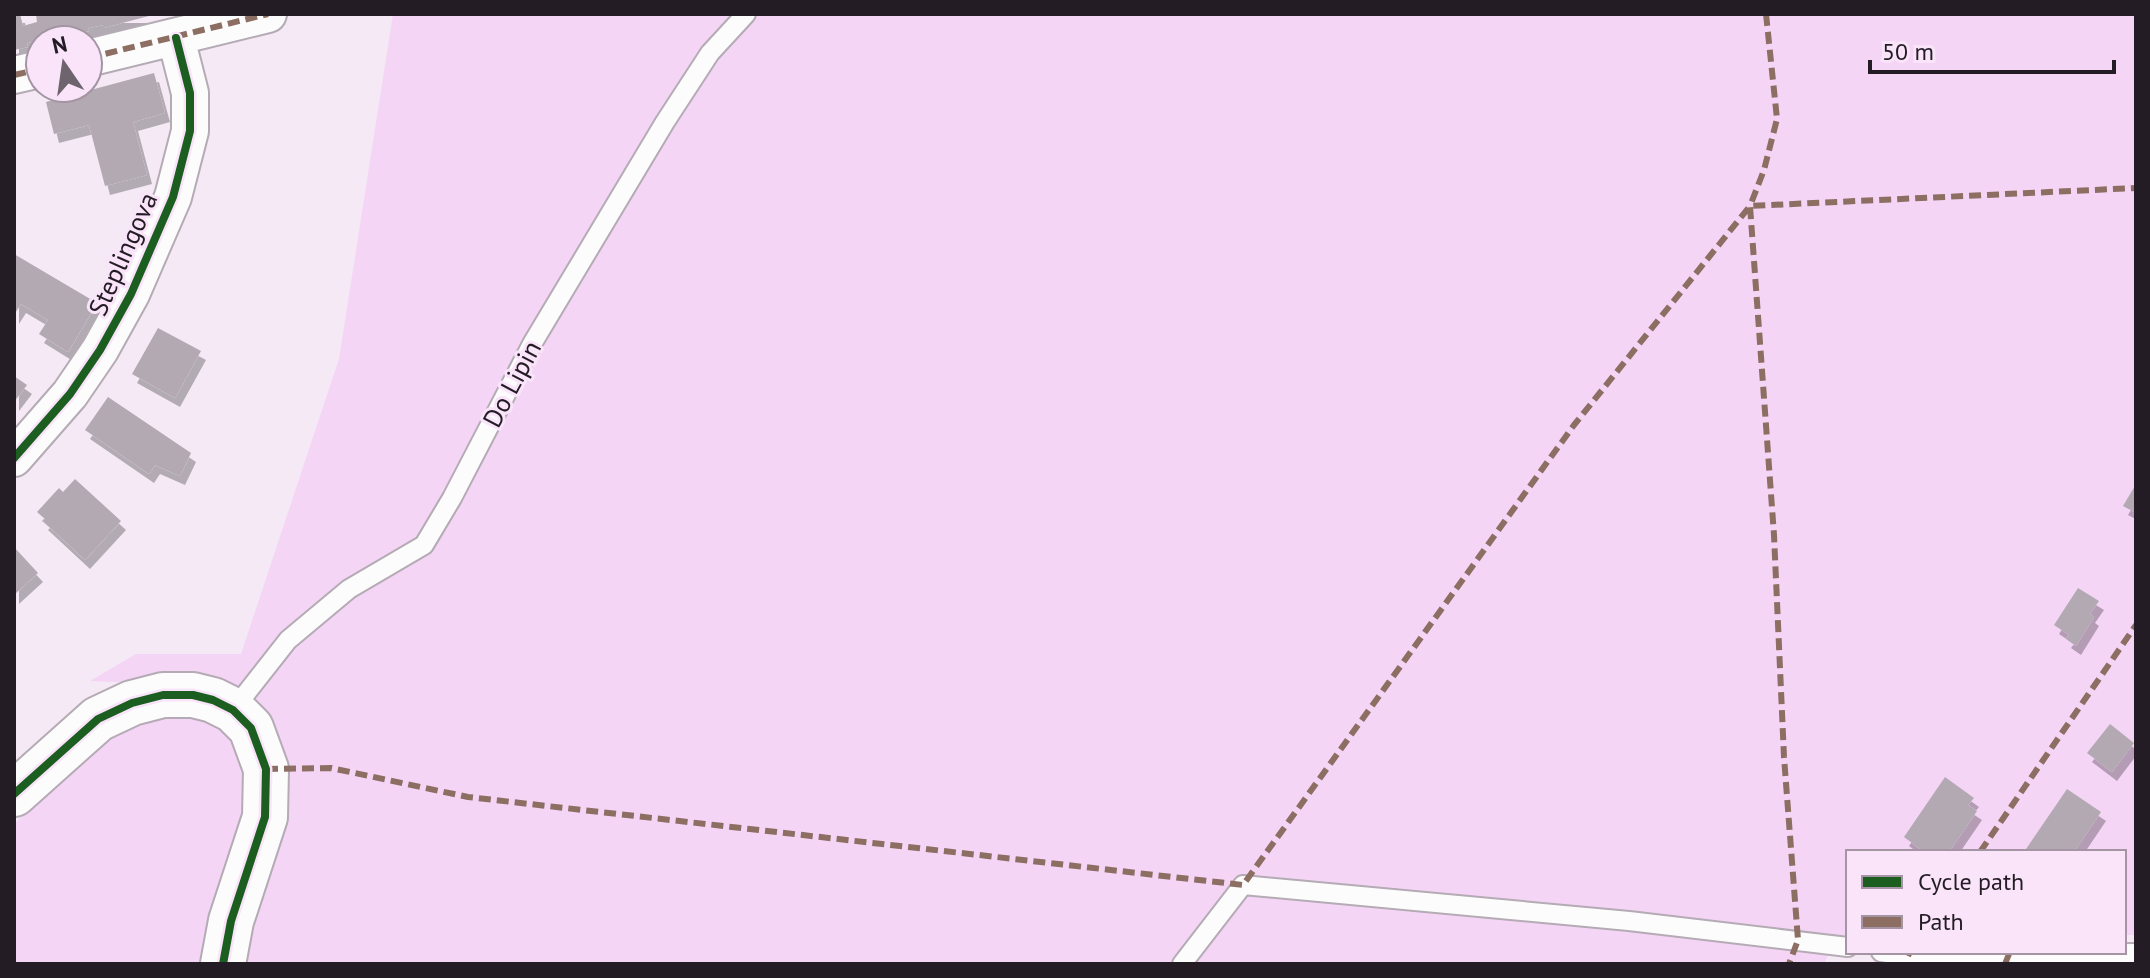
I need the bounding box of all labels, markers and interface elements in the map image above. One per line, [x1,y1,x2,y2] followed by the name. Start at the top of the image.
[24,24,104,104] north arrow
[1870,24,2114,74] scale bar
[49,29,70,60] text: N
[1882,36,1934,67] text: 50 m
[81,187,164,321] street label: Steplingova
[475,335,548,433] street label: Do Lipin
[1846,850,2126,954] legend
[1918,866,2024,897] text: Cycle path
[1918,906,1964,937] text: Path

